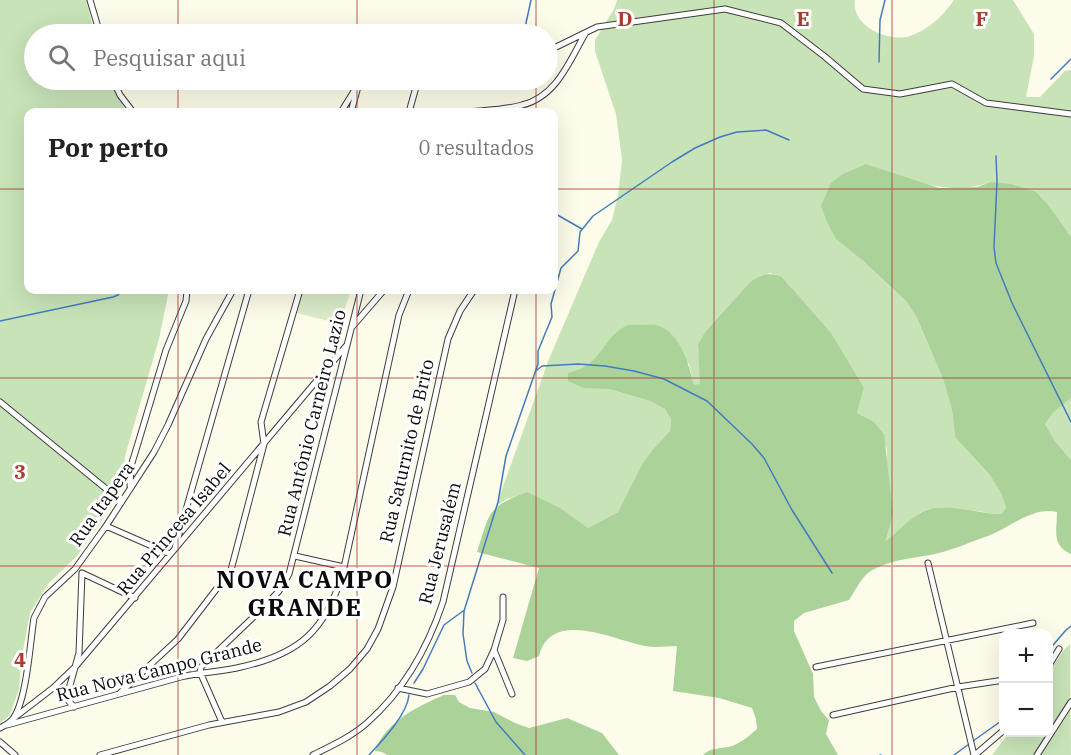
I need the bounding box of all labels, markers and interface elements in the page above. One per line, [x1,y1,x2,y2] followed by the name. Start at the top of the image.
[617,5,633,32] text: D
[796,5,810,32] text: E
[976,5,988,32] text: F
[24,24,558,90] search box
[45,41,78,74] icon: search
[93,43,246,72] text: Pesquisar aqui
[48,130,168,164] text: Por perto
[418,134,534,161] text: 0 resultados
[272,307,351,539] street label: Rua Antônio Carneiro Lazio
[374,357,439,545] street label: Rua Saturnito de Brito
[64,457,139,551] street label: Rua Itapera
[14,458,26,485] text: 3
[112,458,236,599] street label: Rua Princesa Isabel
[413,479,466,606] street label: Rua Jerusalém
[216,563,394,623] district label: NOVA CAMPO GRANDE
[999,629,1053,737] map controls
[999,629,1053,683] button: +
[54,633,264,706] street label: Rua Nova Campo Grande
[14,646,26,673] text: 4
[999,683,1053,737] button: −

